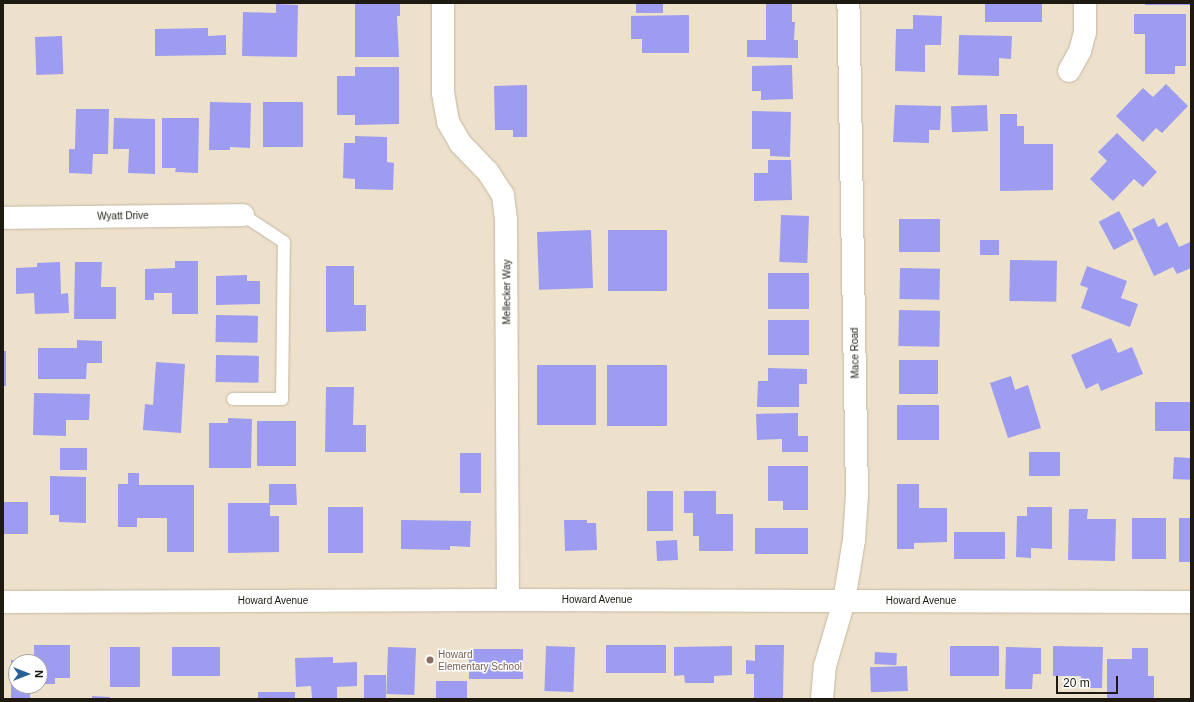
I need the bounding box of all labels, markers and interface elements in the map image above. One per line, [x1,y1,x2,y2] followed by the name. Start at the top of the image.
[97,210,149,222] street label: Wyatt Drive
[501,259,513,325] street label: Mellecker Way
[849,327,861,379] street label: Mace Road
[562,594,632,606] street label: Howard Avenue
[238,595,308,607] street label: Howard Avenue
[886,595,956,607] street label: Howard Avenue
[438,648,522,672] place label: Howard Elementary School
[8,654,48,694] north arrow
[425,655,435,665] marker: Howard Elementary School
[1058,668,1120,694] scale bar
[33,670,45,678] text: N
[1063,676,1090,690] text: 20 m

